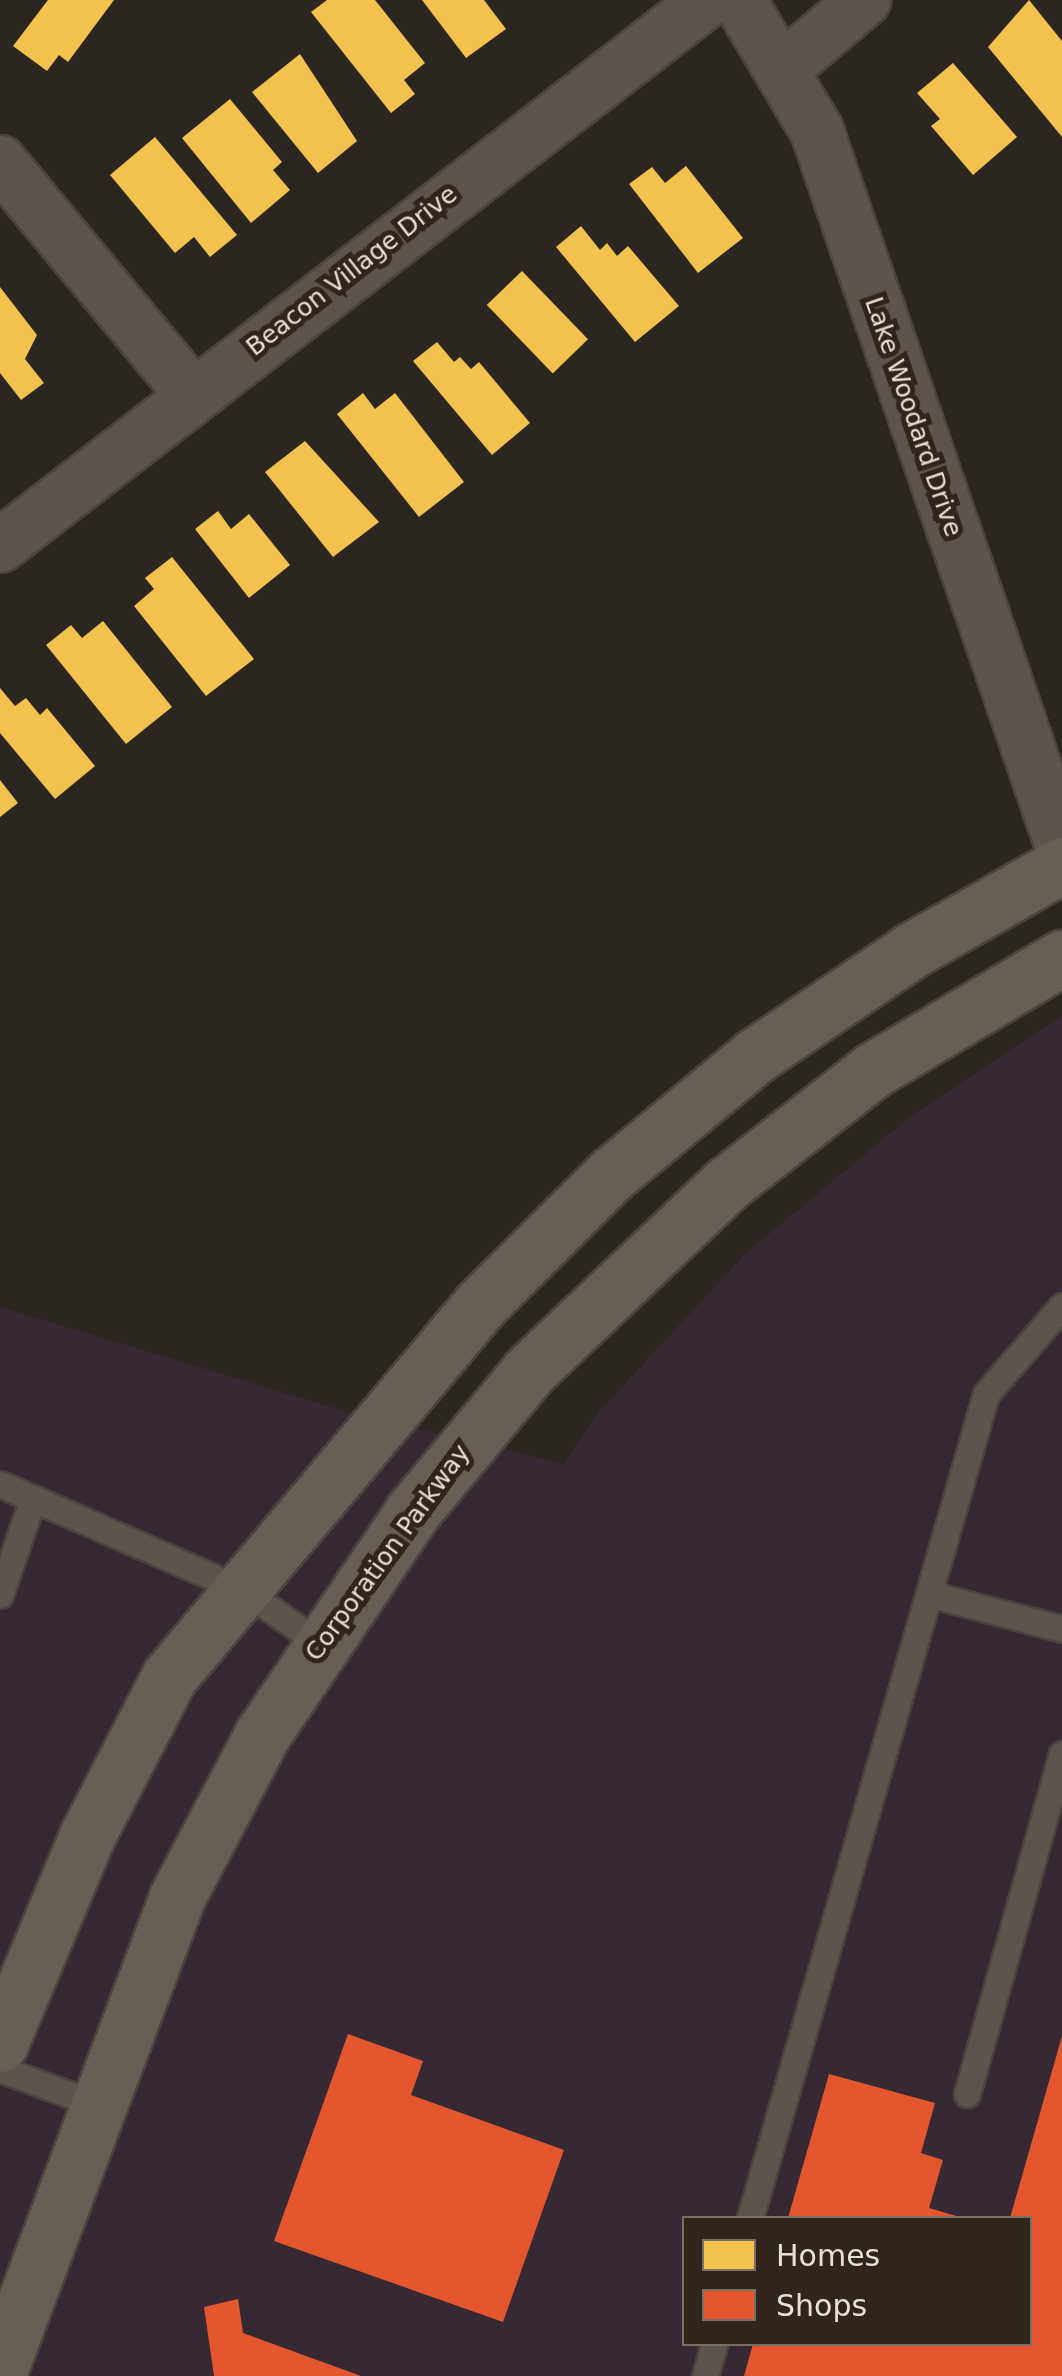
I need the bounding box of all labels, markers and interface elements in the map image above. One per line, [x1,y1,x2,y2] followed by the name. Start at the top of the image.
[241,179,463,363] street label: Beacon Village Drive
[858,293,968,541] street label: Lake Woodard Drive
[299,1439,477,1667] street label: Corporation Parkway
[682,2216,1032,2346] legend
[776,2238,880,2273] text: Homes
[776,2288,867,2323] text: Shops

